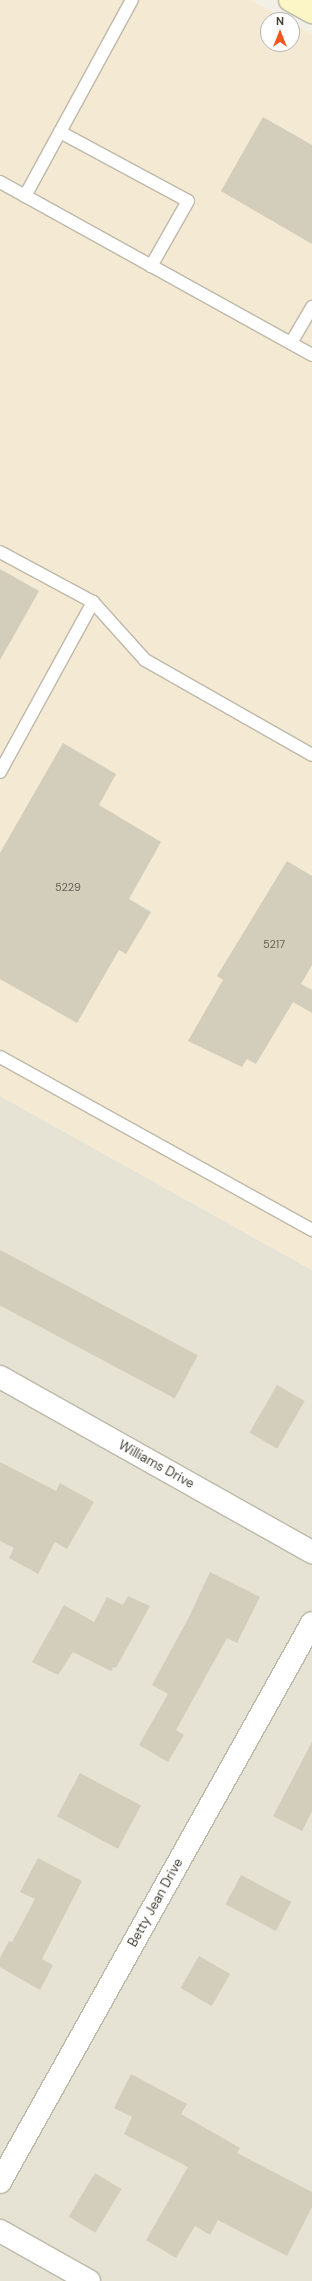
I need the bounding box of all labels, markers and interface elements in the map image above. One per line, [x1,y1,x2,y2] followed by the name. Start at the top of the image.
[260,12,300,52] north arrow
[276,14,284,28] text: N
[55,880,81,894] house number: 5229
[263,937,285,951] house number: 5217
[115,1438,197,1492] street label: Williams Drive
[125,1856,187,1950] street label: Betty Jean Drive

